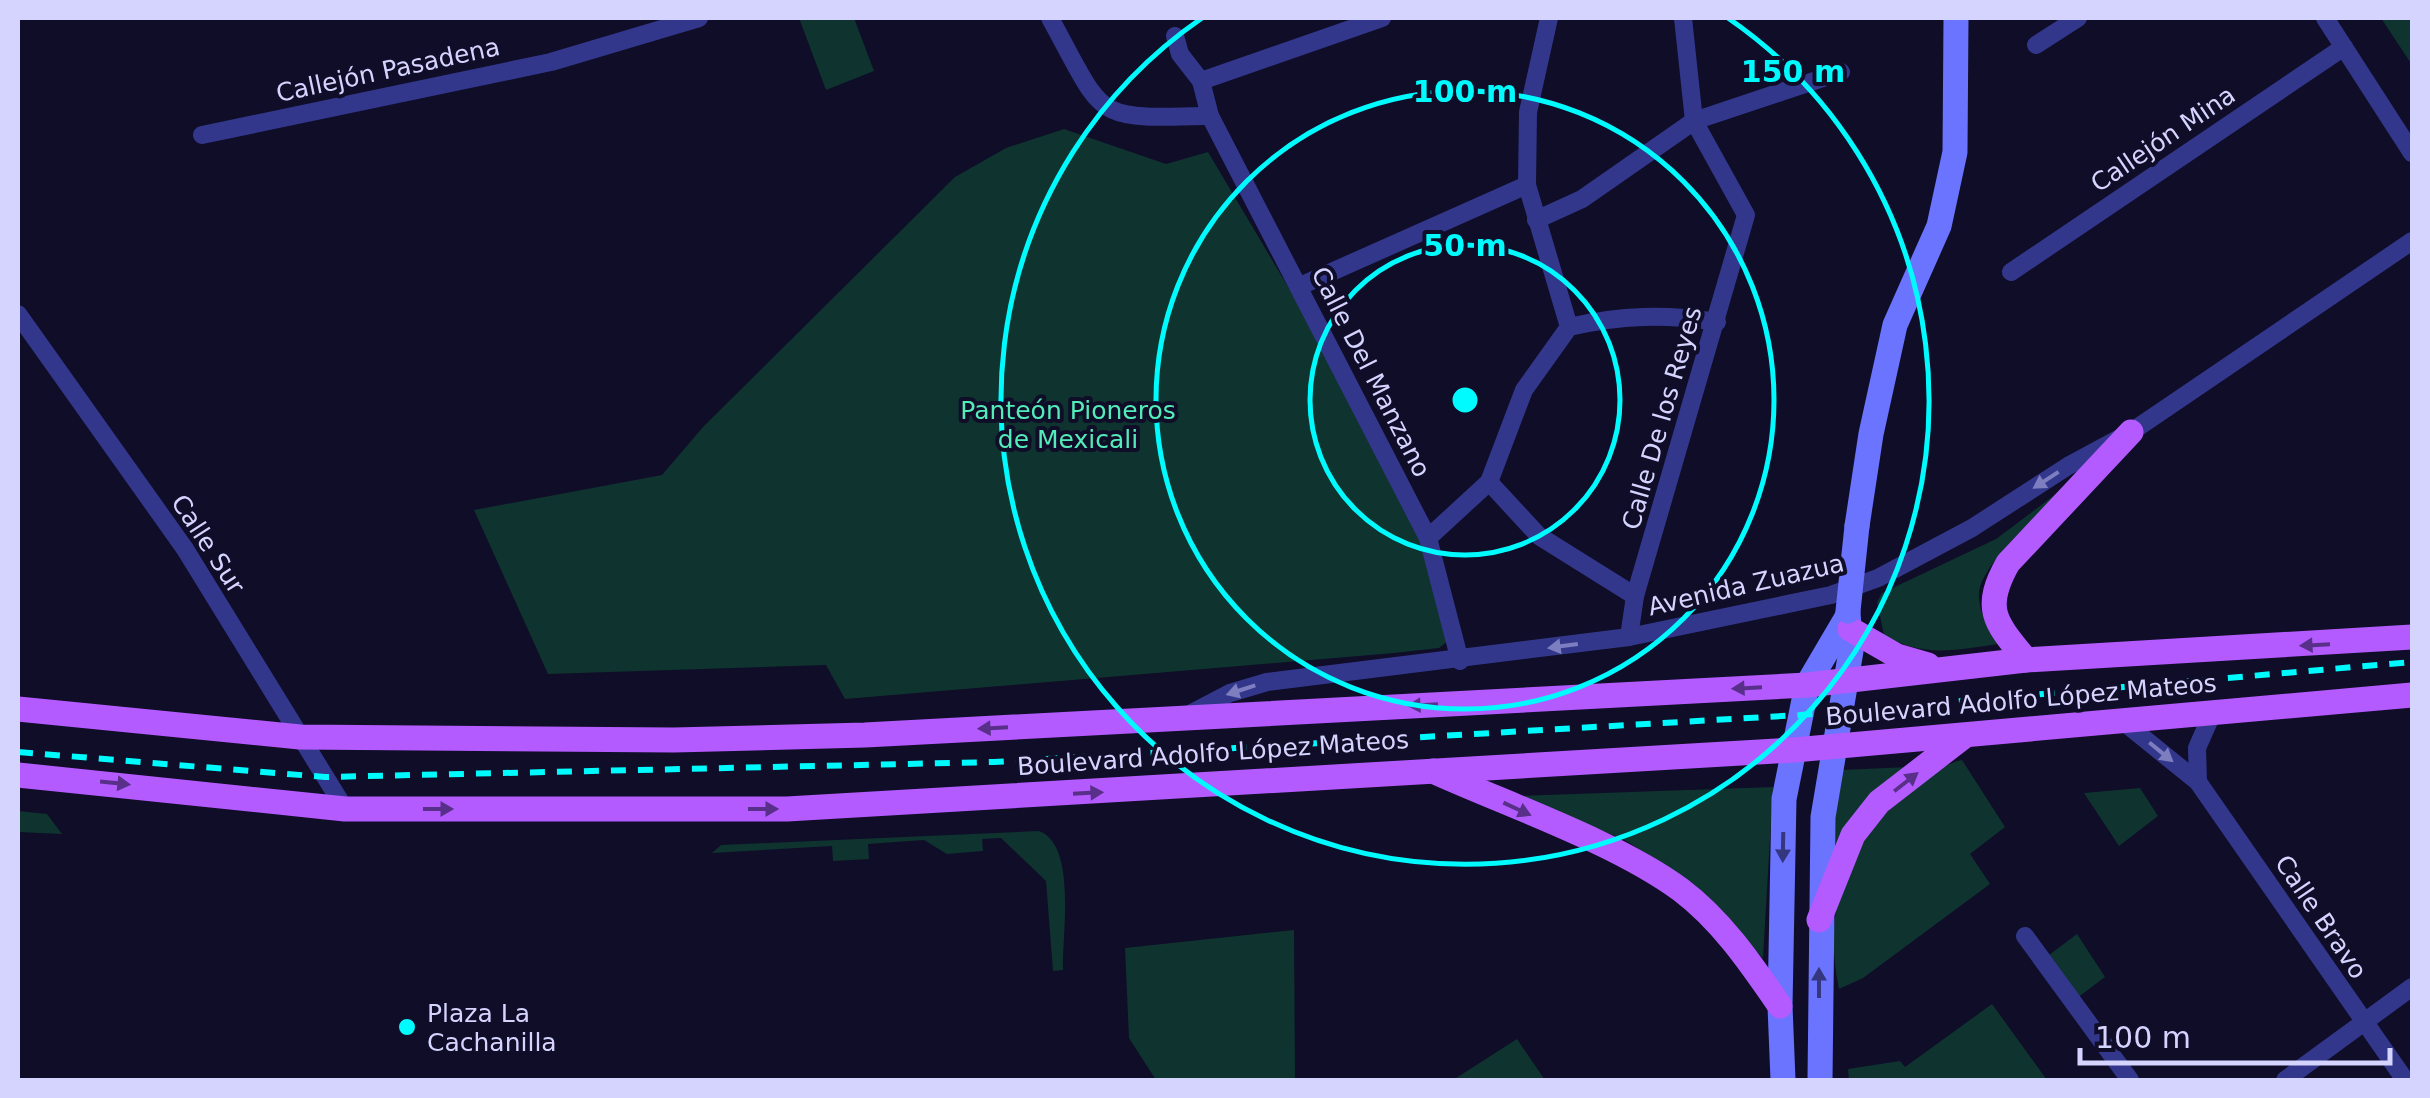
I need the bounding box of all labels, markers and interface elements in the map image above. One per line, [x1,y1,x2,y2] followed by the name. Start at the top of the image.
[273,32,503,108] street label: Callejón Pasadena
[1741,54,1845,89] text: 150 m
[1413,74,1517,109] text: 100 m
[2085,80,2241,198] street label: Callejón Mina
[1423,228,1507,263] text: 50 m
[1305,262,1437,482] street label: Calle Del Manzano
[1616,303,1708,533] street label: Calle De los Reyes
[1447,382,1483,418] centre of rings
[960,396,1176,454] park label: Panteón Pioneros de Mexicali
[2032,471,2059,489] one-way arrow
[165,489,251,599] street label: Calle Sur
[1645,548,1847,622] street label: Avenida Zuazua
[2299,637,2331,653] one-way arrow
[1547,639,1578,655] one-way arrow
[1824,668,2218,732] street label: Boulevard Adolfo López Mateos
[1731,680,1763,696] one-way arrow
[1226,684,1256,699] one-way arrow
[1406,697,1438,713] one-way arrow
[977,720,1009,736] one-way arrow
[1016,725,1410,781] street label: Boulevard Adolfo López Mateos
[2148,742,2174,763] one-way arrow
[1892,771,1918,792] one-way arrow
[99,775,131,791] one-way arrow
[1072,785,1104,801] one-way arrow
[423,801,455,817] one-way arrow
[748,801,780,817] one-way arrow
[1502,801,1532,817] one-way arrow
[1775,831,1791,863] one-way arrow
[2269,850,2373,984] street label: Calle Bravo
[1811,967,1827,999] one-way arrow
[427,999,557,1057] place label: Plaza La Cachanilla
[2080,1003,2390,1065] scale bar
[396,1016,418,1038] marker: Plaza La Cachanilla
[2095,1020,2191,1055] text: 100 m

